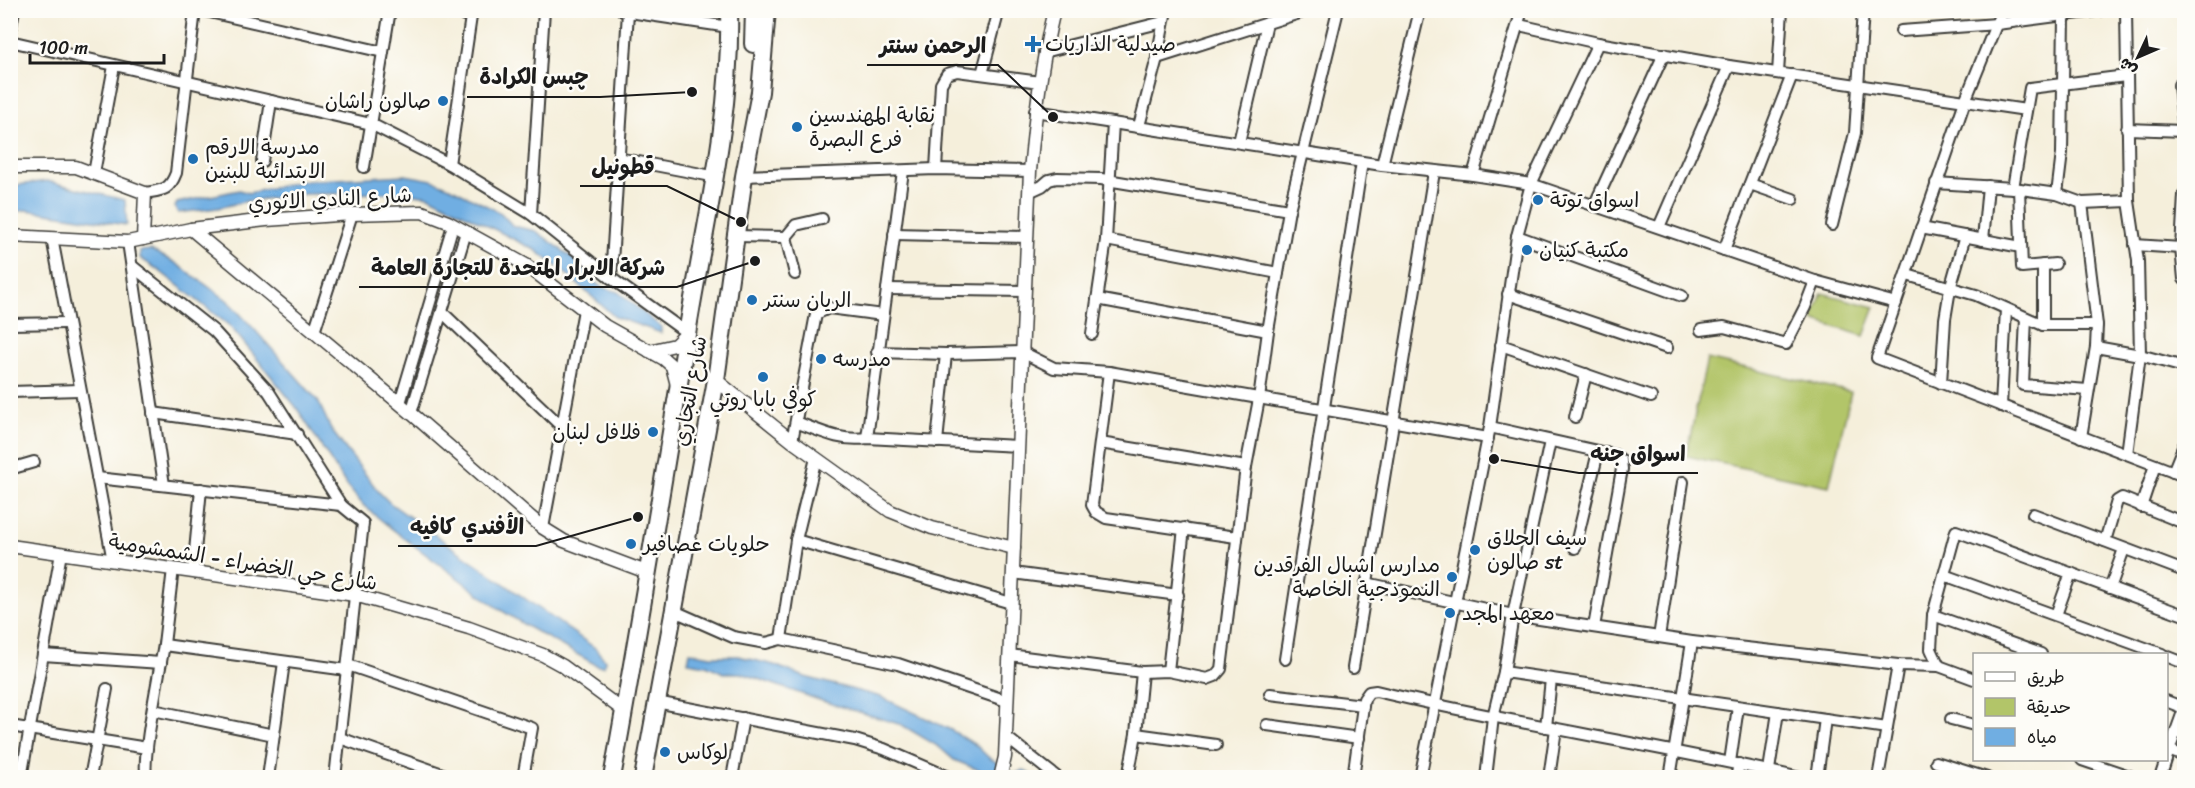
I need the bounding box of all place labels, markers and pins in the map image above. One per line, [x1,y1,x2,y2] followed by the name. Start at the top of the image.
[867,25,998,65] callout: الرحمن سنتر
[1045,25,1176,63] place label: صيدلية الذاريات
[1026,37,1040,51] marker: صيدلية الذاريات
[467,57,600,97] callout: چبس الكرادة
[325,82,431,120] place label: صالون راشان
[436,94,450,108] marker: صالون راشان
[809,96,935,158] place label: نقابة المهندسين فرع البصرة
[790,120,804,134] marker: نقابة المهندسين فرع البصرة
[205,128,325,190] place label: مدرسة الارقم الابتدائية للبنين
[580,146,667,186] callout: قطونيل
[186,152,200,166] marker: مدرسة الارقم الابتدائية للبنين
[1550,181,1639,219] place label: اسواق توتة
[1531,193,1545,207] marker: اسواق توتة
[1539,231,1629,269] place label: مكتبة كنيان
[1520,243,1534,257] marker: مكتبة كنيان
[359,247,677,287] callout: شركة الابرار المتحدة للتجارة العامة
[762,281,851,319] place label: الريان سنتر
[745,293,759,307] marker: الريان سنتر
[833,340,891,378] place label: مدرسه
[814,352,828,366] marker: مدرسه
[756,370,770,384] marker: كوفي بابا روتي
[709,380,817,418] place label: كوفي بابا روتي
[552,413,641,451] place label: فلافل لبنان
[646,425,660,439] marker: فلافل لبنان
[1579,433,1698,473] callout: اسواق جنه
[398,506,536,546] callout: الأفندي كافيه
[1487,519,1587,581] place label: سيف الحلاق صالون st
[641,525,770,563] place label: حلويات عصافير
[624,537,638,551] marker: حلويات عصافير
[1468,543,1482,557] marker: سيف الحلاق صالون st
[1254,546,1440,608] place label: مدارس اشبال الفرقدين النموذجية الخاصة
[1445,570,1459,584] marker: مدارس اشبال الفرقدين النموذجية الخاصة
[1462,594,1555,632] place label: معهد المجد
[1443,606,1457,620] marker: معهد المجد
[677,733,728,771] place label: لوكاس
[658,745,672,759] marker: لوكاس

